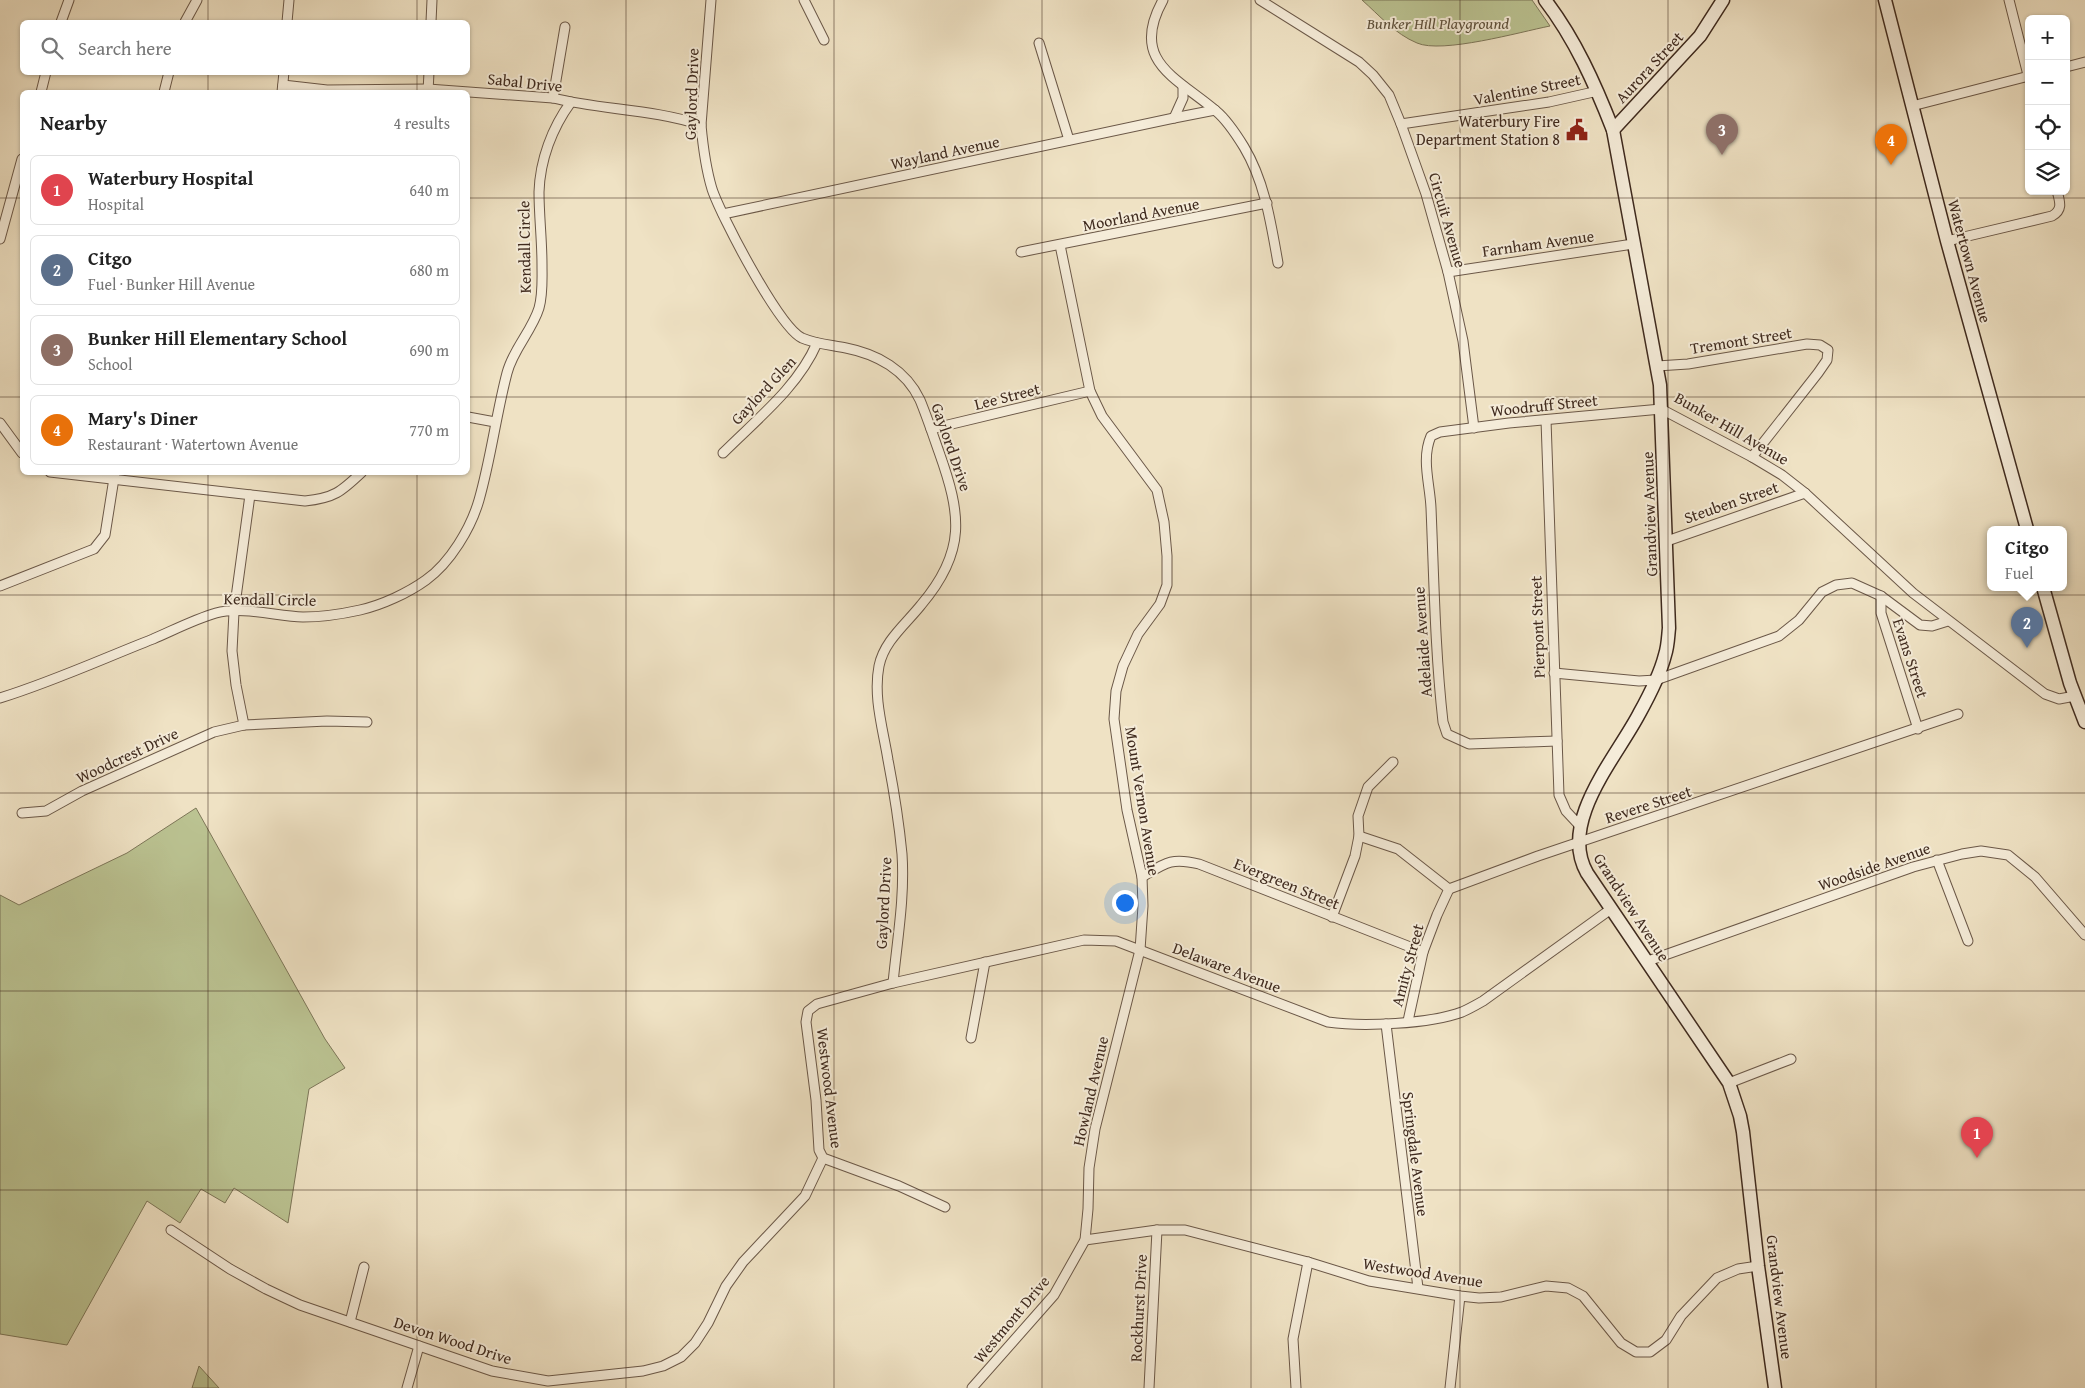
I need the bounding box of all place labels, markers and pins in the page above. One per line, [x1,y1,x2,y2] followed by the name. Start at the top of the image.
[1416,109,1560,151] place label: Waterbury Fire Department Station 8
[1706,114,1738,155] pin: 3
[1564,117,1590,143] public building icon: Waterbury Fire Department Station 8
[1875,124,1907,165] pin: 4
[2011,607,2043,648] pin: 2
[1961,1117,1993,1158] pin: 1

